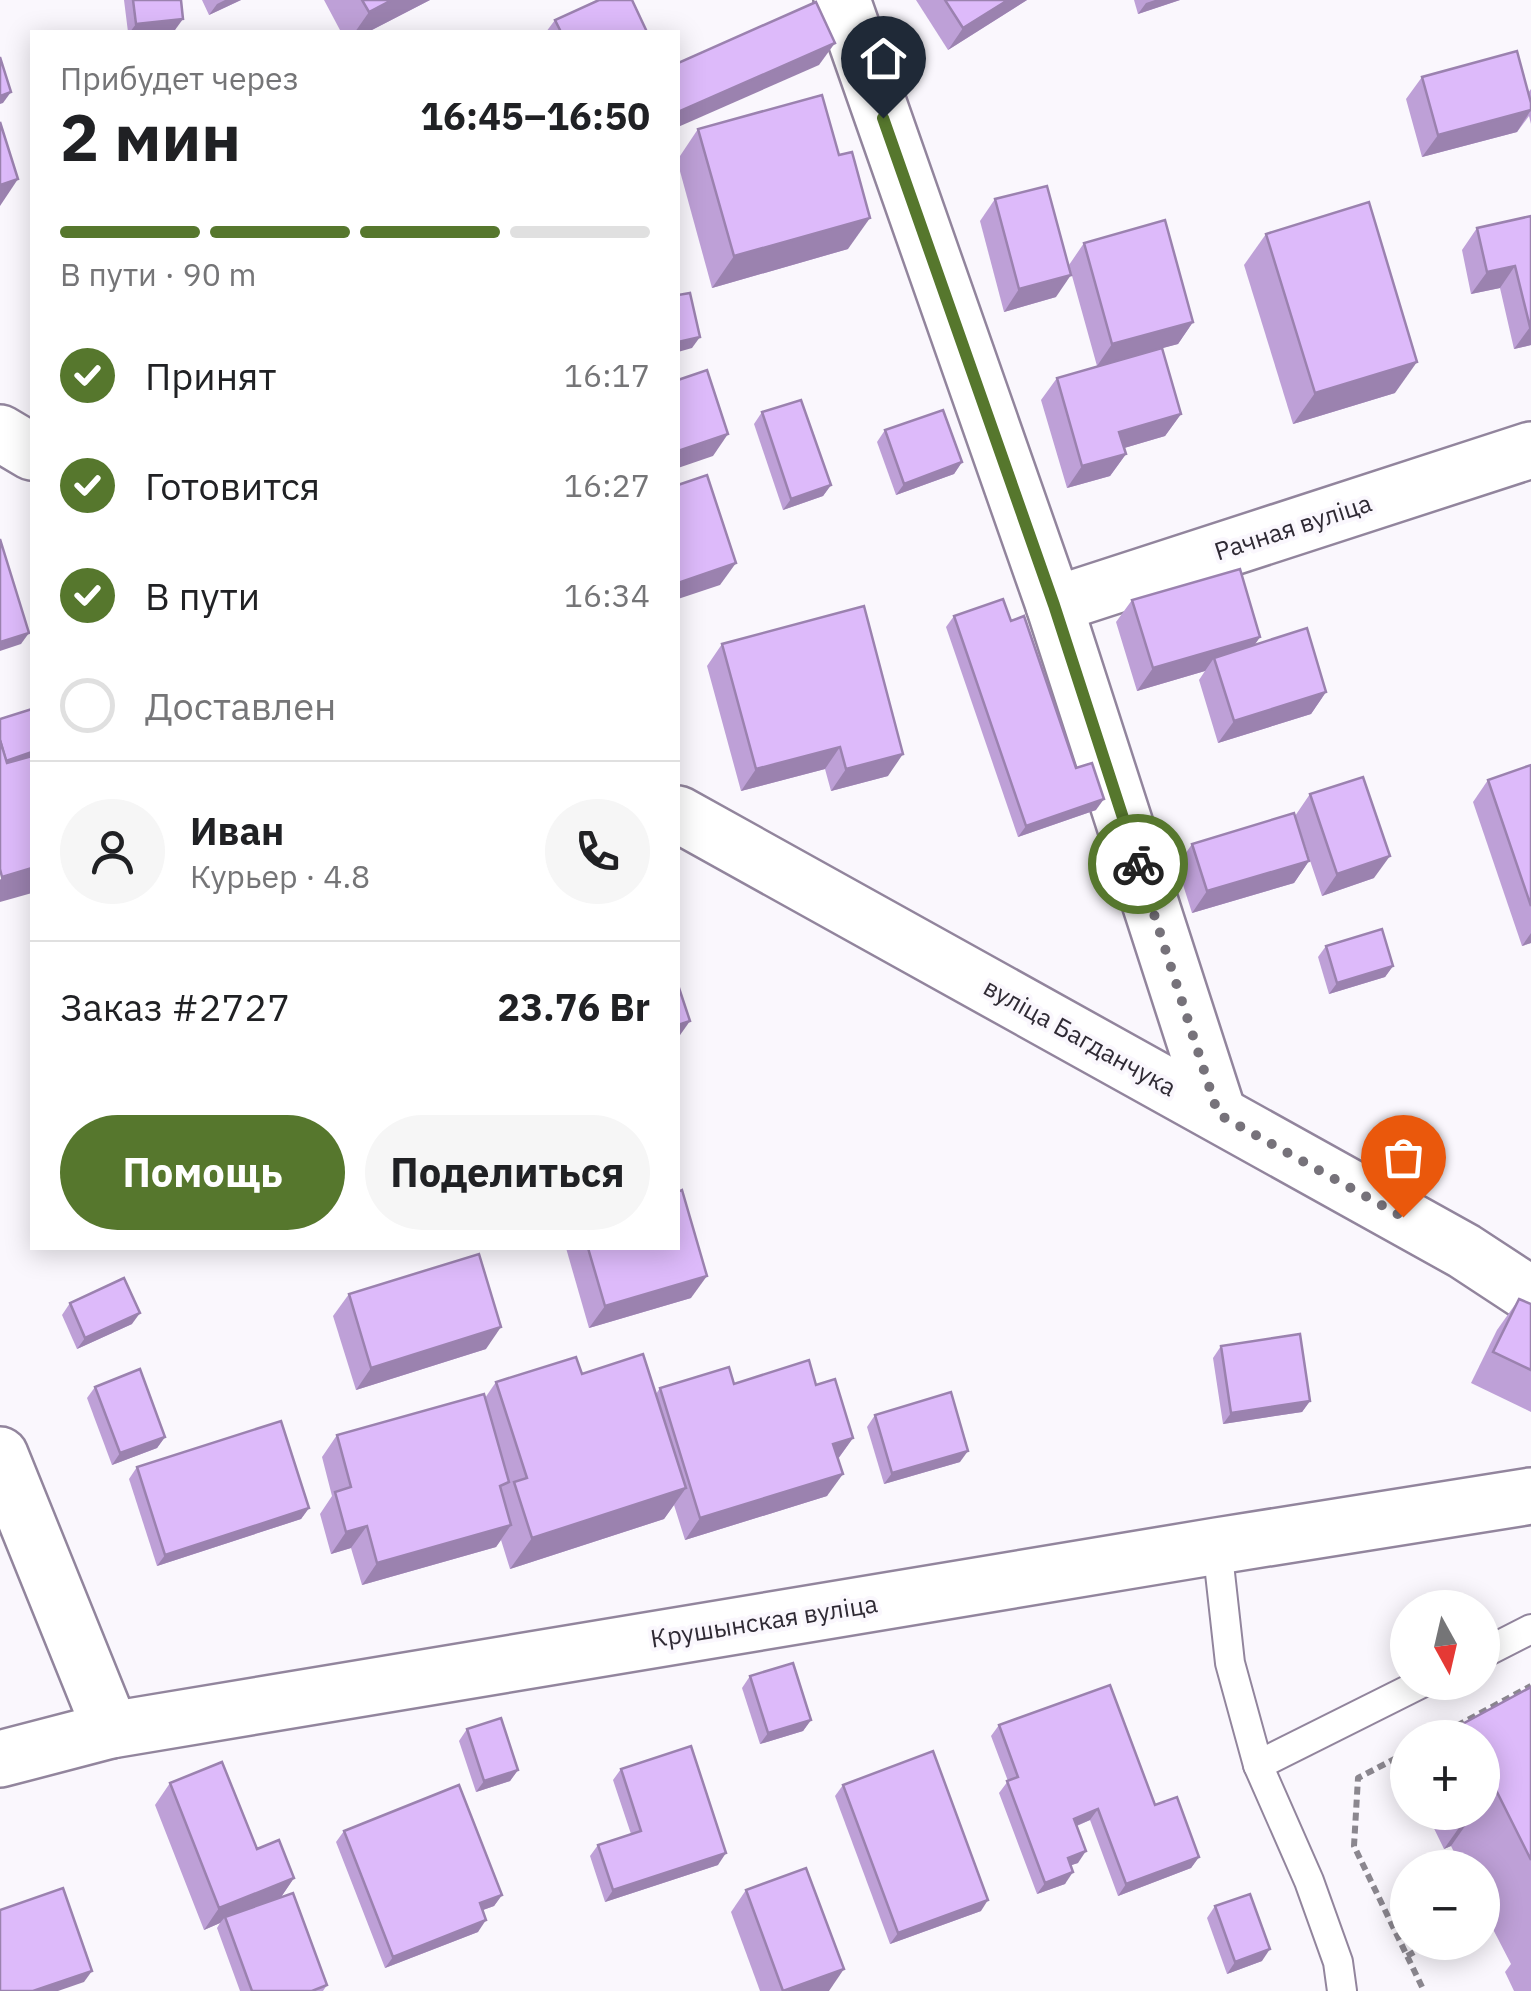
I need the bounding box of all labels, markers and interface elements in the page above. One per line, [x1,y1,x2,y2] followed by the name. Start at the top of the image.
[841,16,926,119] pin
[856,31,911,86] icon: home
[60,57,299,99] text: Прибудет через
[420,91,650,140] text: 16:45–16:50
[60,94,241,179] text: 2 мин
[60,253,256,295] text: В пути · 90 m
[60,348,115,403] icon: check
[145,351,276,400] text: Принят
[564,354,650,396] text: 16:17
[60,458,115,513] icon: check
[145,461,320,510] text: Готовится
[564,464,650,506] text: 16:27
[1210,486,1376,567] street label: Рачная вуліца
[60,568,115,623] icon: check
[145,571,260,620] text: В пути
[564,574,650,616] text: 16:34
[145,681,336,730] text: Доставлен
[60,799,165,904] button: person
[545,799,650,904] button: phone
[190,806,284,855] text: Иван
[1088,814,1188,914] courier
[1111,837,1166,892] icon: bike
[190,855,370,897] text: Курьер · 4.8
[978,970,1182,1103] street label: вуліца Багданчука
[60,982,290,1031] text: Заказ #2727
[497,982,650,1031] text: 23.76 Br
[60,1115,345,1230] button: Помощь
[365,1115,650,1230] button: Поделиться
[1361,1115,1446,1218] pin
[1376,1130,1431,1185] icon: bag
[648,1586,880,1655] street label: Крушынская вуліца
[1390,1590,1500,1700] north arrow
[1390,1590,1500,1960] map controls
[1390,1720,1500,1830] button: +
[1390,1850,1500,1960] button: −

